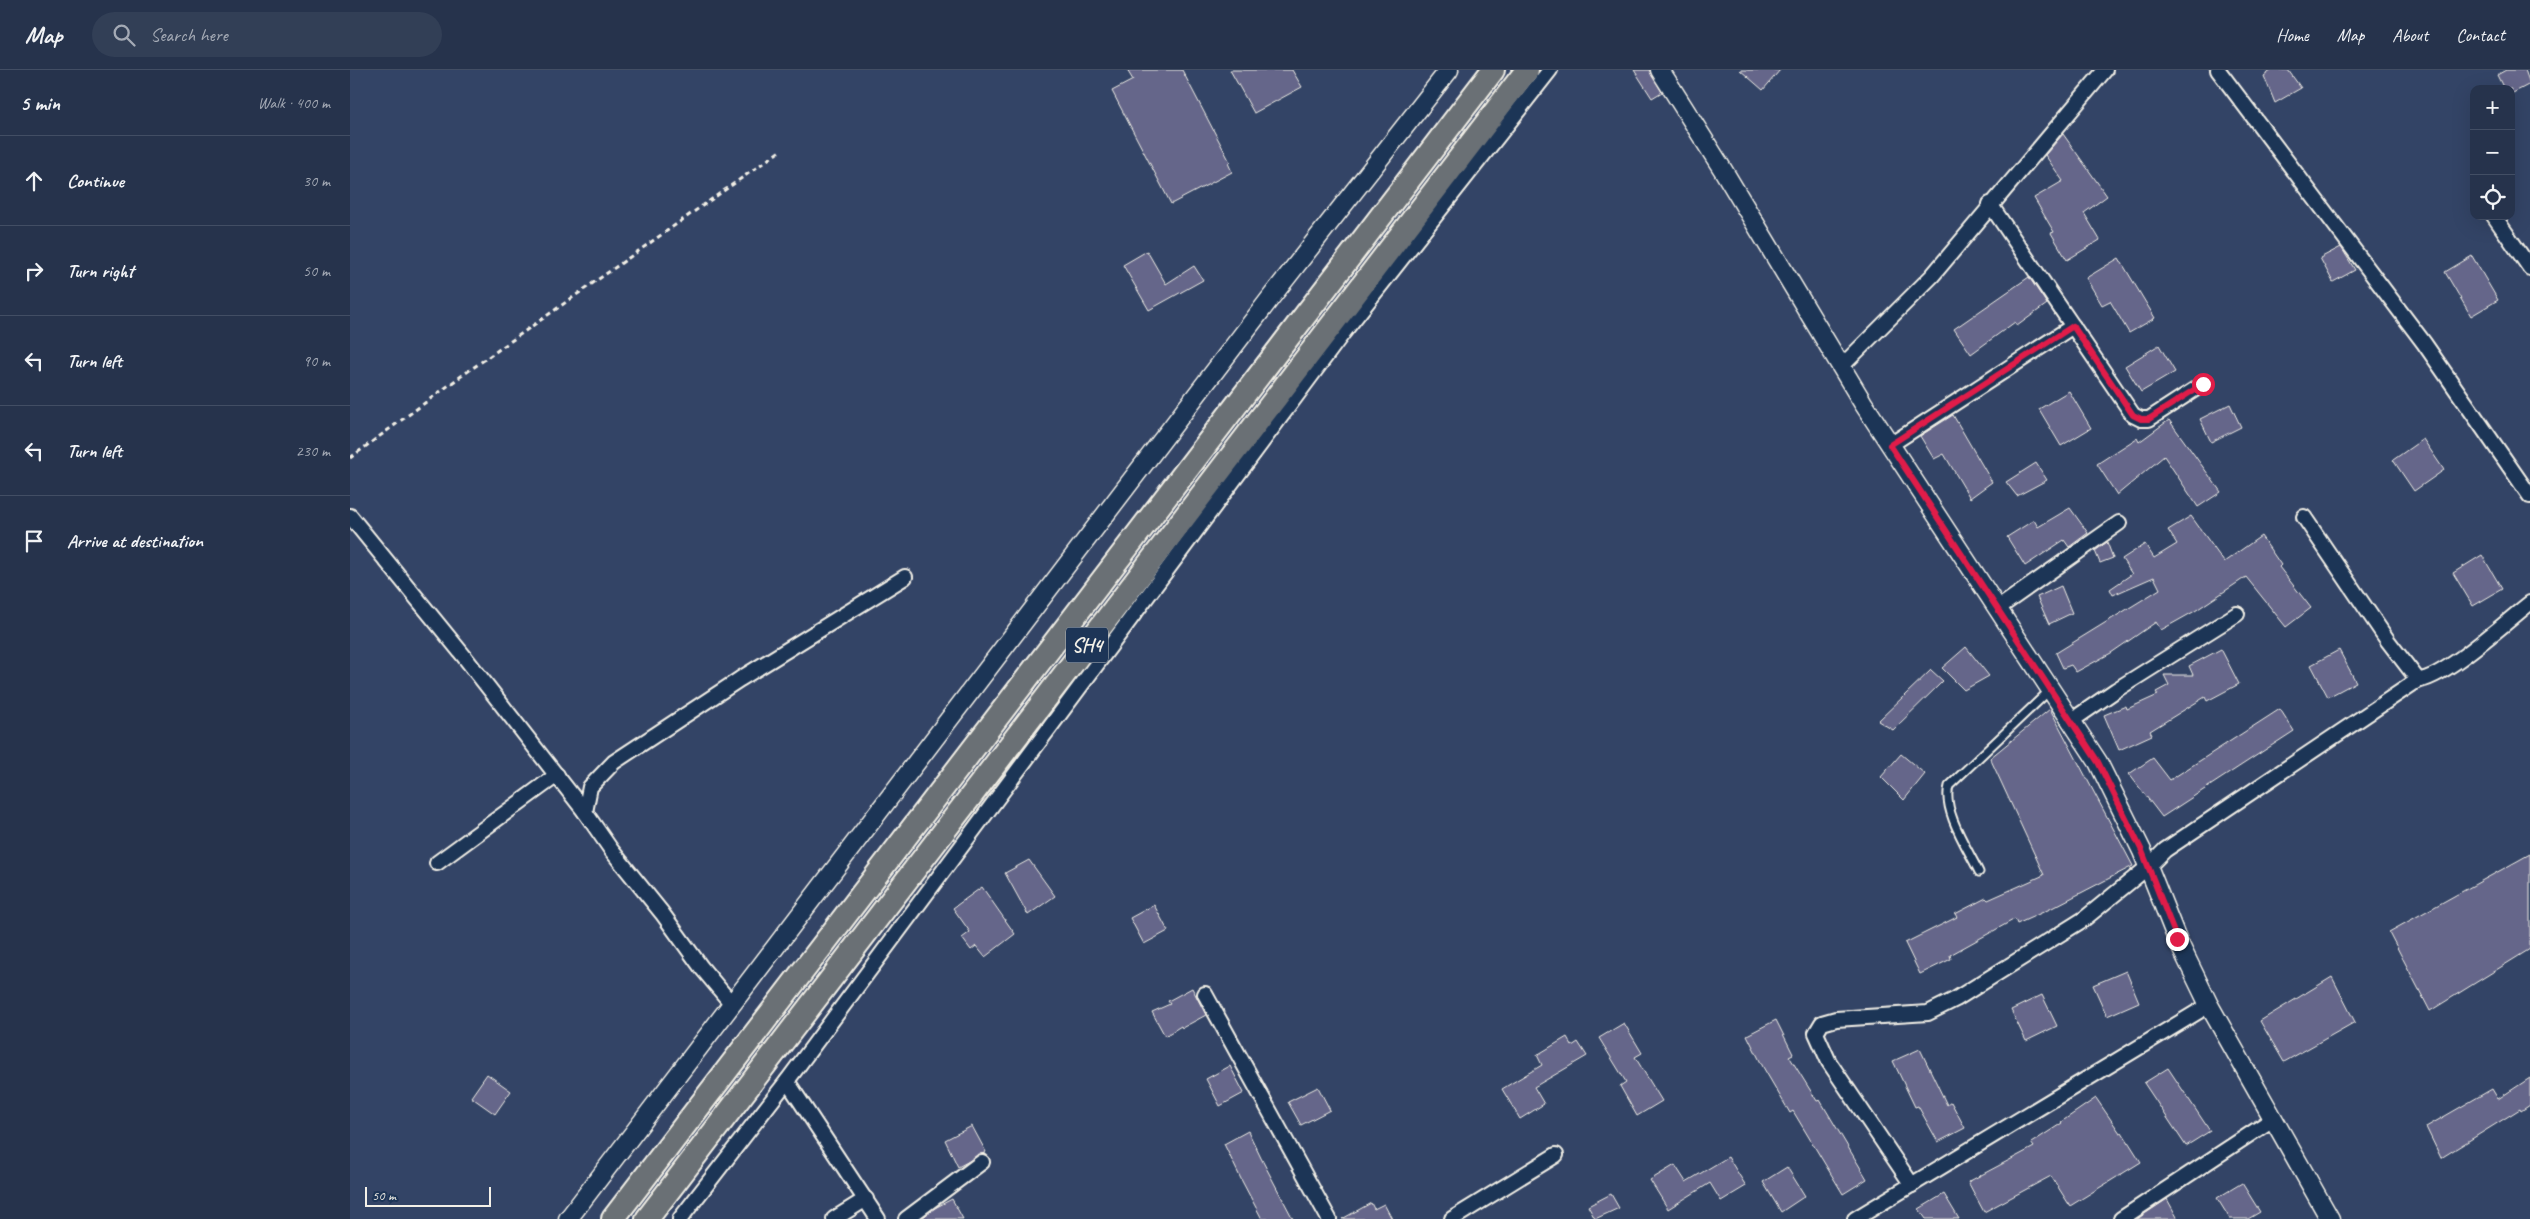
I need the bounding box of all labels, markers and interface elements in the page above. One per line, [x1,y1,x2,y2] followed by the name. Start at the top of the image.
[92,12,442,57] search box
[25,20,62,50] text: Map
[110,21,138,49] icon: search
[150,23,228,47] text: Search here
[2276,24,2309,46] text: Home
[2337,24,2364,46] text: Map
[2392,24,2428,46] text: About
[2456,24,2505,46] text: Contact
[2470,85,2515,220] map controls
[2470,85,2515,130] button: +
[20,90,60,116] text: 5 min
[258,93,330,113] text: Walk · 400 m
[2470,130,2515,175] button: −
[20,167,48,195] icon: ahead
[67,169,124,193] text: Continue
[303,171,330,191] text: 30 m
[2470,175,2515,220] button: locate
[20,257,48,285] icon: right
[67,259,134,283] text: Turn right
[303,261,330,281] text: 50 m
[20,347,48,375] icon: left
[67,349,122,373] text: Turn left
[303,351,330,371] text: 90 m
[2192,373,2215,396] route start
[20,437,48,465] icon: left
[67,439,122,463] text: Turn left
[296,441,330,461] text: 230 m
[20,527,48,555] icon: arrive
[67,529,203,553] text: Arrive at destination
[1066,628,1108,662] road number: SH4
[2166,928,2189,951] route end
[365,1184,491,1207] scale bar
[372,1187,396,1204] text: 50 m

